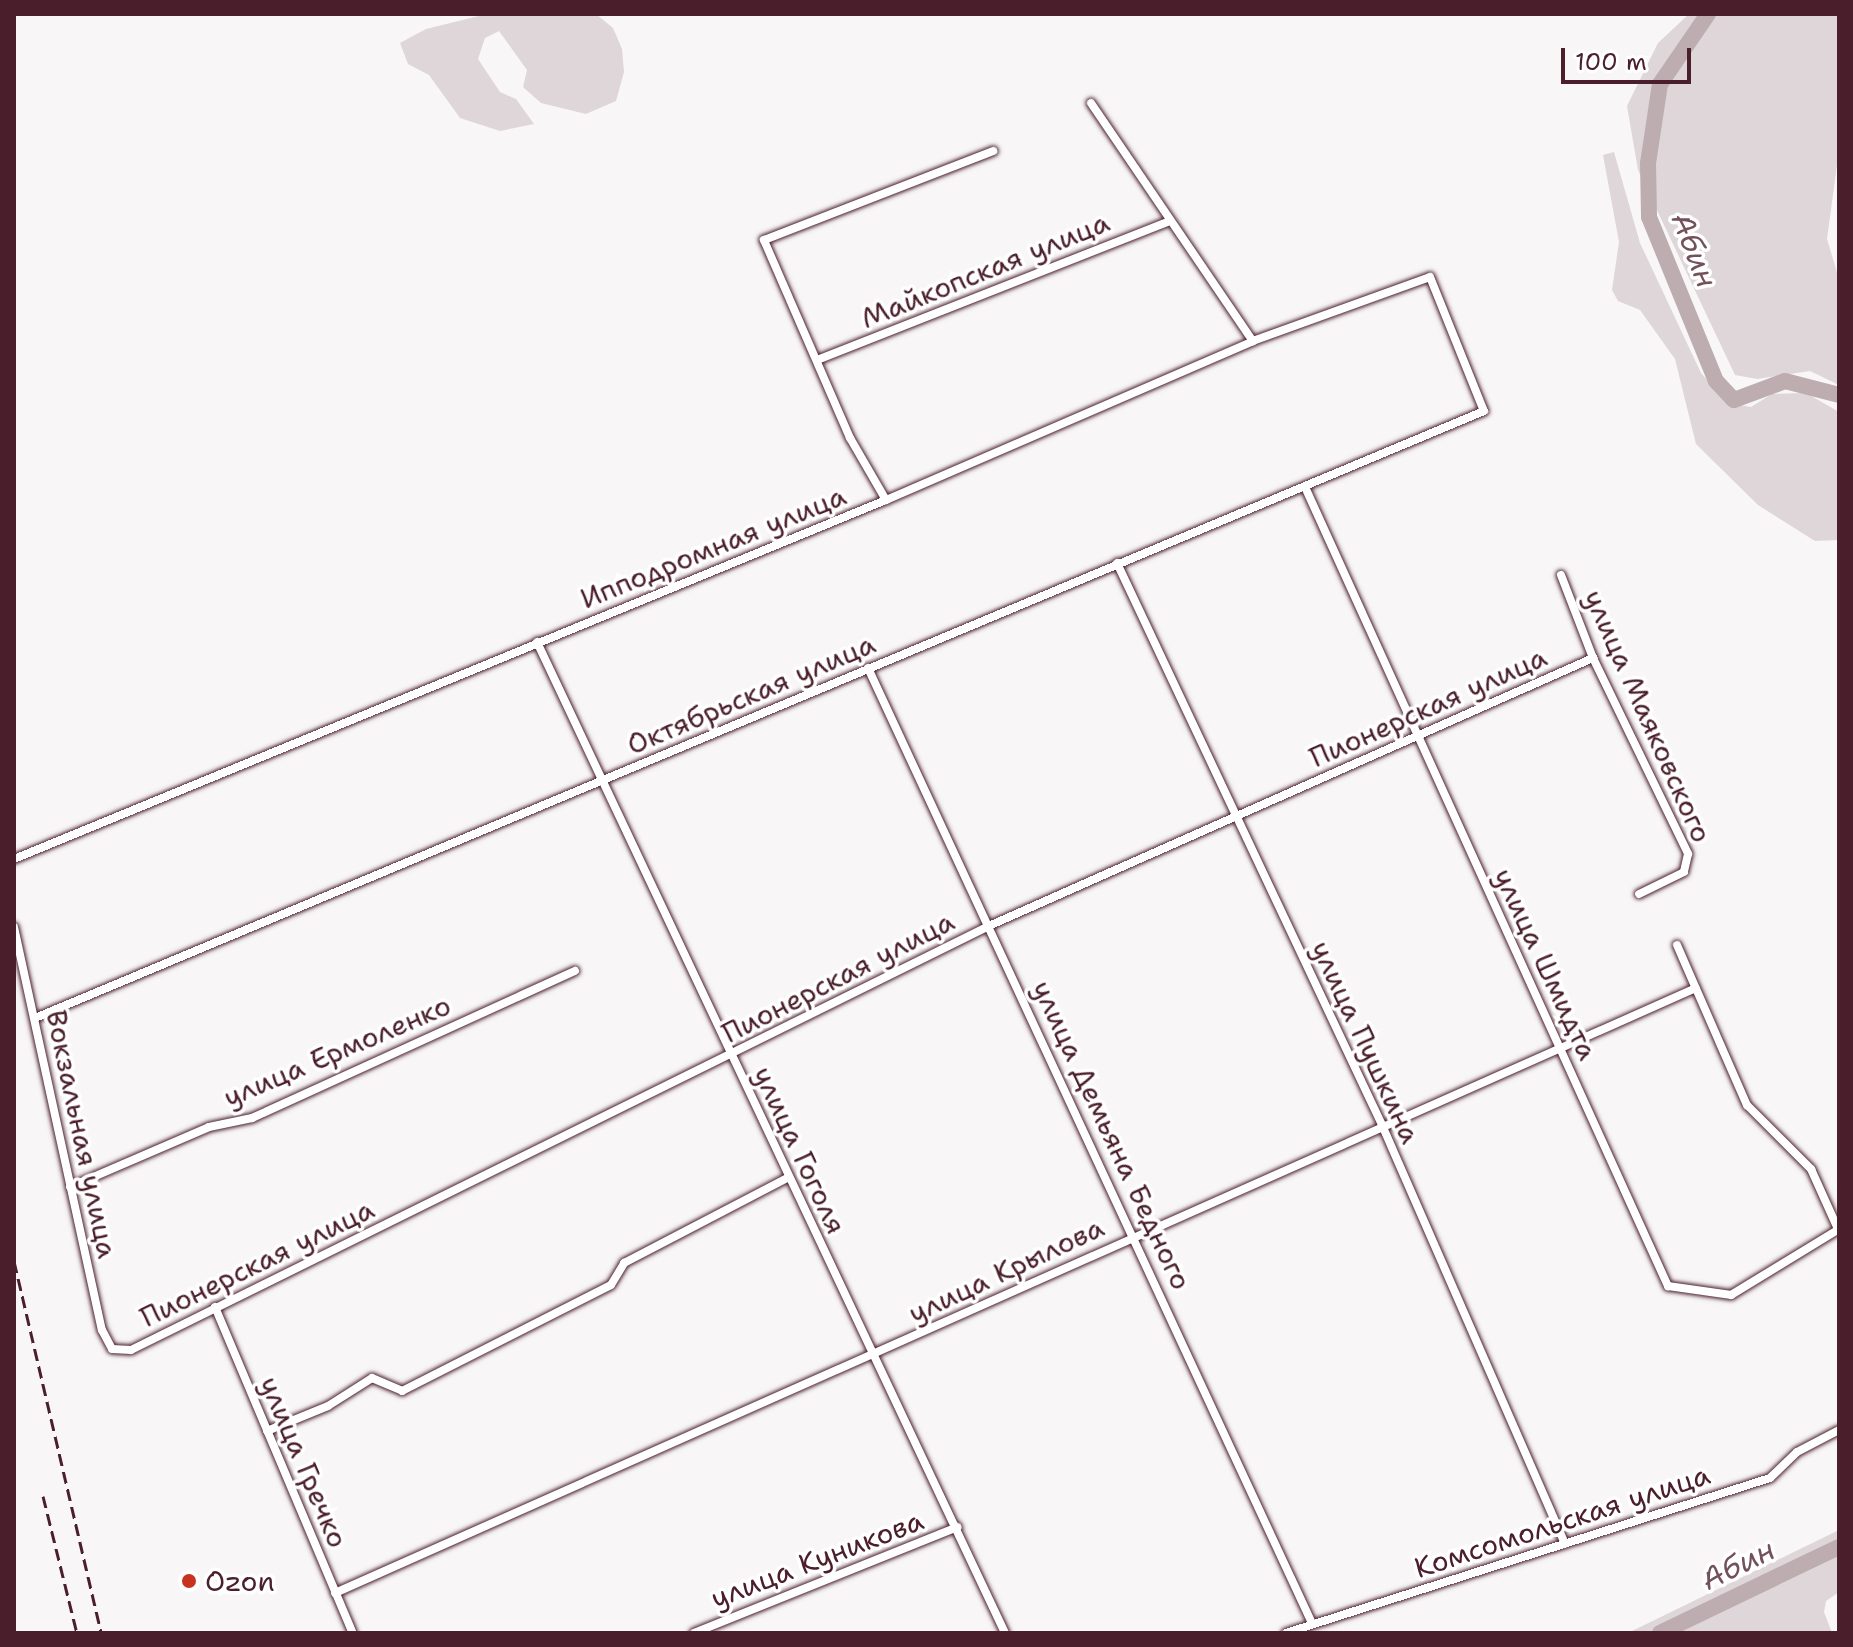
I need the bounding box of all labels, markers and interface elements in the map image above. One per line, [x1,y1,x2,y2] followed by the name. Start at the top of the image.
[1565,32,1695,82] scale bar
[1575,46,1647,78] text: 100 m
[856,205,1114,335] street label: Майкопская улица
[1663,208,1725,292] water label: Абин
[575,478,851,616] street label: Ипподромная улица
[1577,584,1719,848] street label: улица Маяковского
[622,626,880,762] street label: Октябрьская улица
[1304,640,1552,774] street label: Пионерская улица
[1487,863,1605,1065] street label: улица Шмидта
[716,904,960,1050] street label: Пионерская улица
[1304,935,1428,1149] street label: улица Пушкина
[1026,975,1198,1295] street label: улица Демьяна Бедного
[218,988,456,1114] street label: улица Ермоленко
[39,1007,125,1261] street label: Вокзальная улица
[747,1061,853,1239] street label: улица Гоголя
[135,1192,379,1334] street label: Пионерская улица
[903,1210,1109,1330] street label: улица Крылова
[253,1371,355,1553] street label: улица Гречко
[1410,1457,1714,1585] street label: Комсомольская улица
[706,1503,928,1615] street label: улица Куникова
[1695,1532,1781,1598] water label: Абин
[205,1564,275,1598] place label: Ozon
[180,1572,198,1590] marker: Ozon

